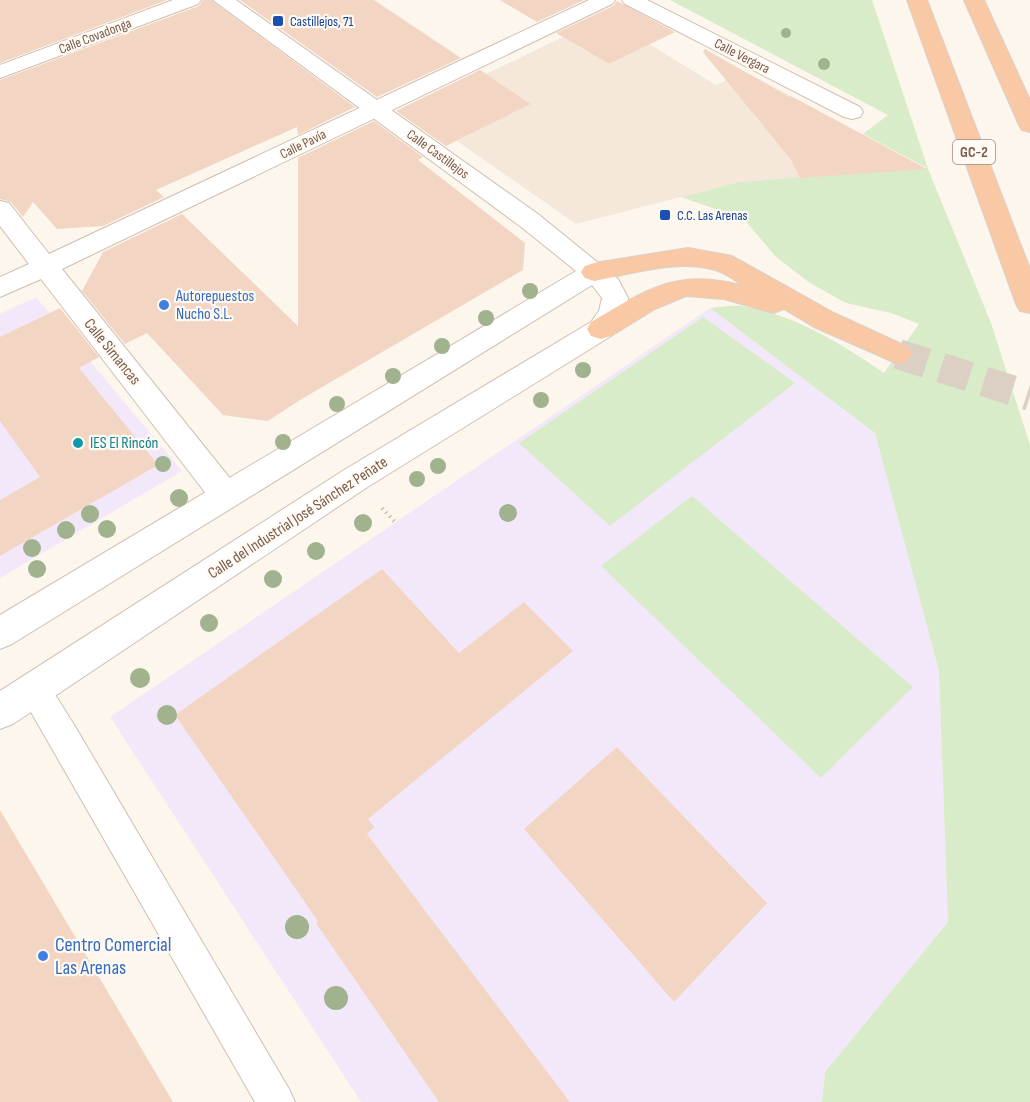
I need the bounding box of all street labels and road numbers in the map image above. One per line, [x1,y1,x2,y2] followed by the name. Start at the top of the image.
[56,14,134,58] street label: Calle Covadonga
[711,35,773,77] street label: Calle Vergara
[277,126,329,162] street label: Calle Pavía
[403,126,473,182] street label: Calle Castillejos
[953,140,995,164] road number: GC-2
[80,315,145,389] street label: Calle Simancas
[205,453,391,583] street label: Calle del Industrial José Sánchez Peñate

